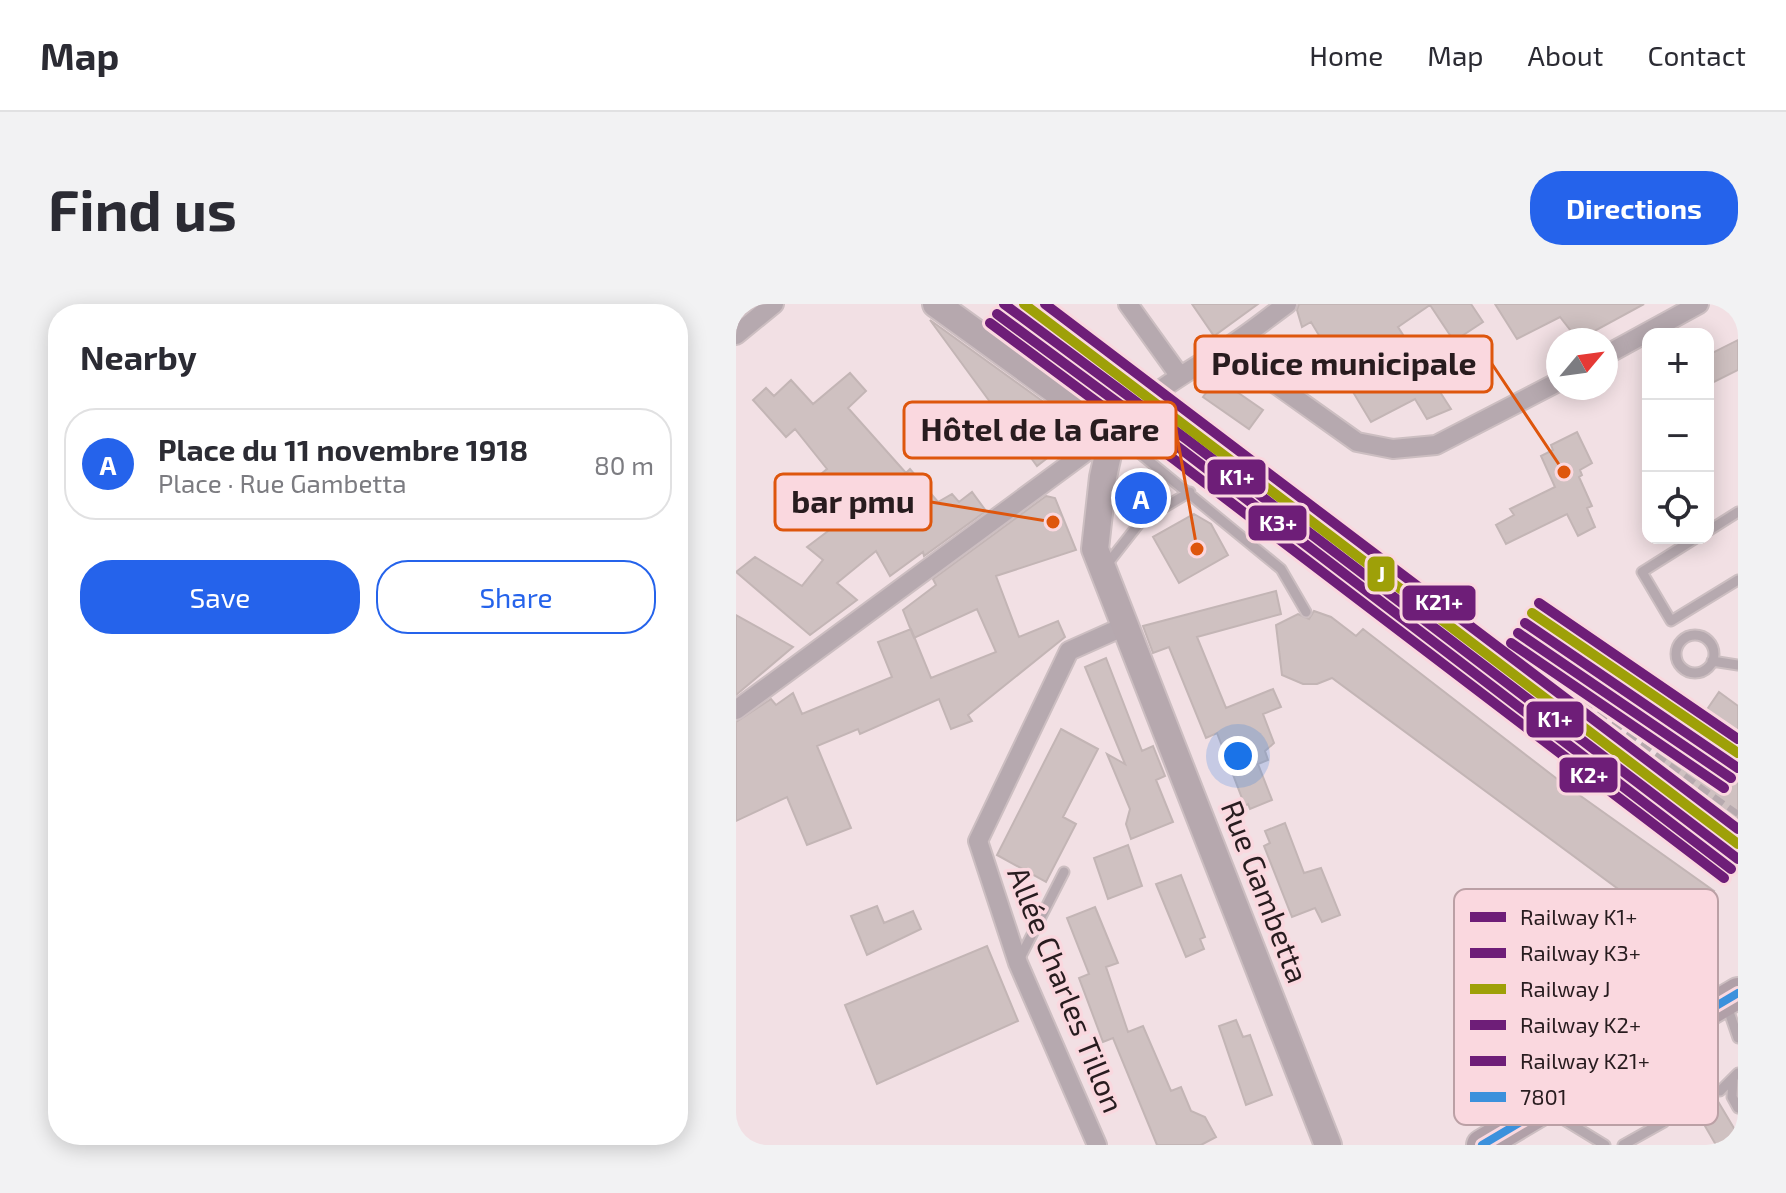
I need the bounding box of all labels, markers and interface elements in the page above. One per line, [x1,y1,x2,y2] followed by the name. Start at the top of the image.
[40,32,119,78] text: Map
[1309,38,1383,72] text: Home
[1427,38,1484,72] text: Map
[1528,38,1603,72] text: About
[1647,38,1746,72] text: Contact
[1530,171,1738,245] button: Directions
[48,175,237,242] text: Find us
[1546,328,1618,400] north arrow
[1642,328,1714,544] map controls
[1642,328,1714,400] button: +
[80,336,197,377] text: Nearby
[1195,336,1492,392] callout: Police municipale
[1211,343,1477,381] text: Police municipale
[1642,400,1714,472] button: −
[904,402,1176,458] callout: Hôtel de la Gare
[921,409,1159,447] text: Hôtel de la Gare
[158,431,528,467] text: Place du 11 novembre 1918
[100,449,116,480] text: A
[594,449,654,480] text: 80 m
[1206,458,1267,496] line badge: K1+
[1219,463,1255,489] text: K1+
[158,467,406,498] text: Place · Rue Gambetta
[1115,468,1167,528] pin: A
[1642,472,1714,544] button: locate
[775,474,931,530] callout: bar pmu
[791,481,915,519] text: bar pmu
[1247,504,1308,542] line badge: K3+
[1259,509,1297,535] text: K3+
[1366,555,1396,593] line badge: J
[80,560,360,634] button: Save
[376,560,656,634] button: Share
[1377,560,1385,586] text: J
[1401,584,1477,622] line badge: K21+
[1415,588,1463,614] text: K21+
[1525,700,1585,739] line badge: K1+
[1537,705,1573,731] text: K1+
[1218,736,1258,776] your location
[1558,756,1619,794] line badge: K2+
[1570,761,1608,787] text: K2+
[1215,795,1317,988] street label: Rue Gambetta
[1001,861,1133,1117] street label: Allée Charles Tillon
[1454,889,1718,1125] legend
[1520,903,1637,929] text: Railway K1+
[1520,939,1641,965] text: Railway K3+
[1520,975,1611,1001] text: Railway J
[1520,1011,1641,1037] text: Railway K2+
[1520,1047,1650,1073] text: Railway K21+
[1520,1083,1567,1109] text: 7801

